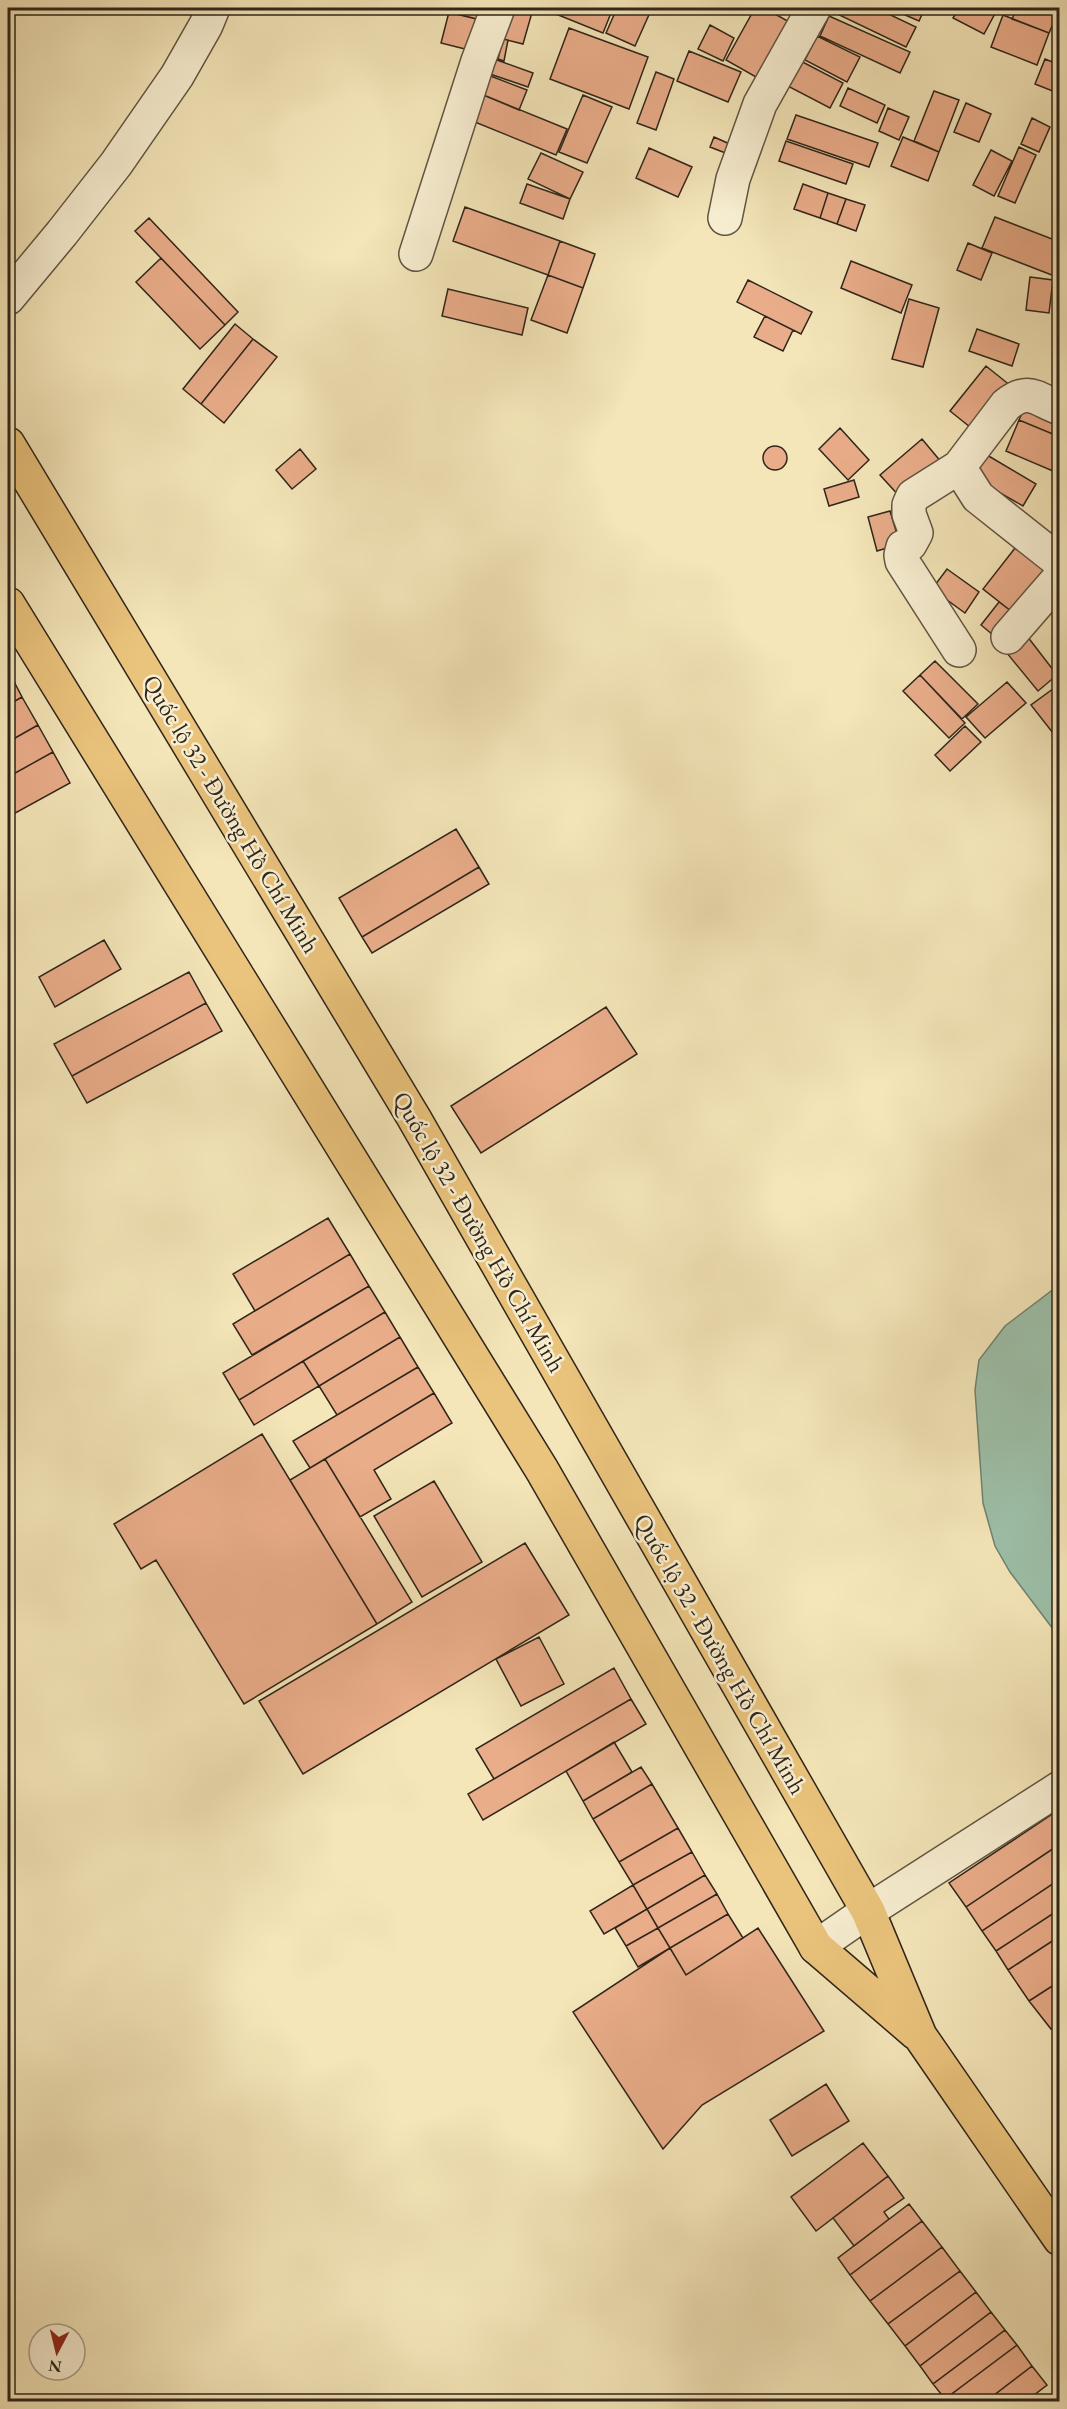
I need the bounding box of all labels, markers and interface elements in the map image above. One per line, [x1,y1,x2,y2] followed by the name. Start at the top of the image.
[136,669,327,959] street label: Quốc lộ 32 - Đường Hồ Chí Minh
[386,1086,573,1378] street label: Quốc lộ 32 - Đường Hồ Chí Minh
[627,1508,814,1800] street label: Quốc lộ 32 - Đường Hồ Chí Minh
[27,2322,87,2382] north arrow
[47,2355,63,2378] text: N

